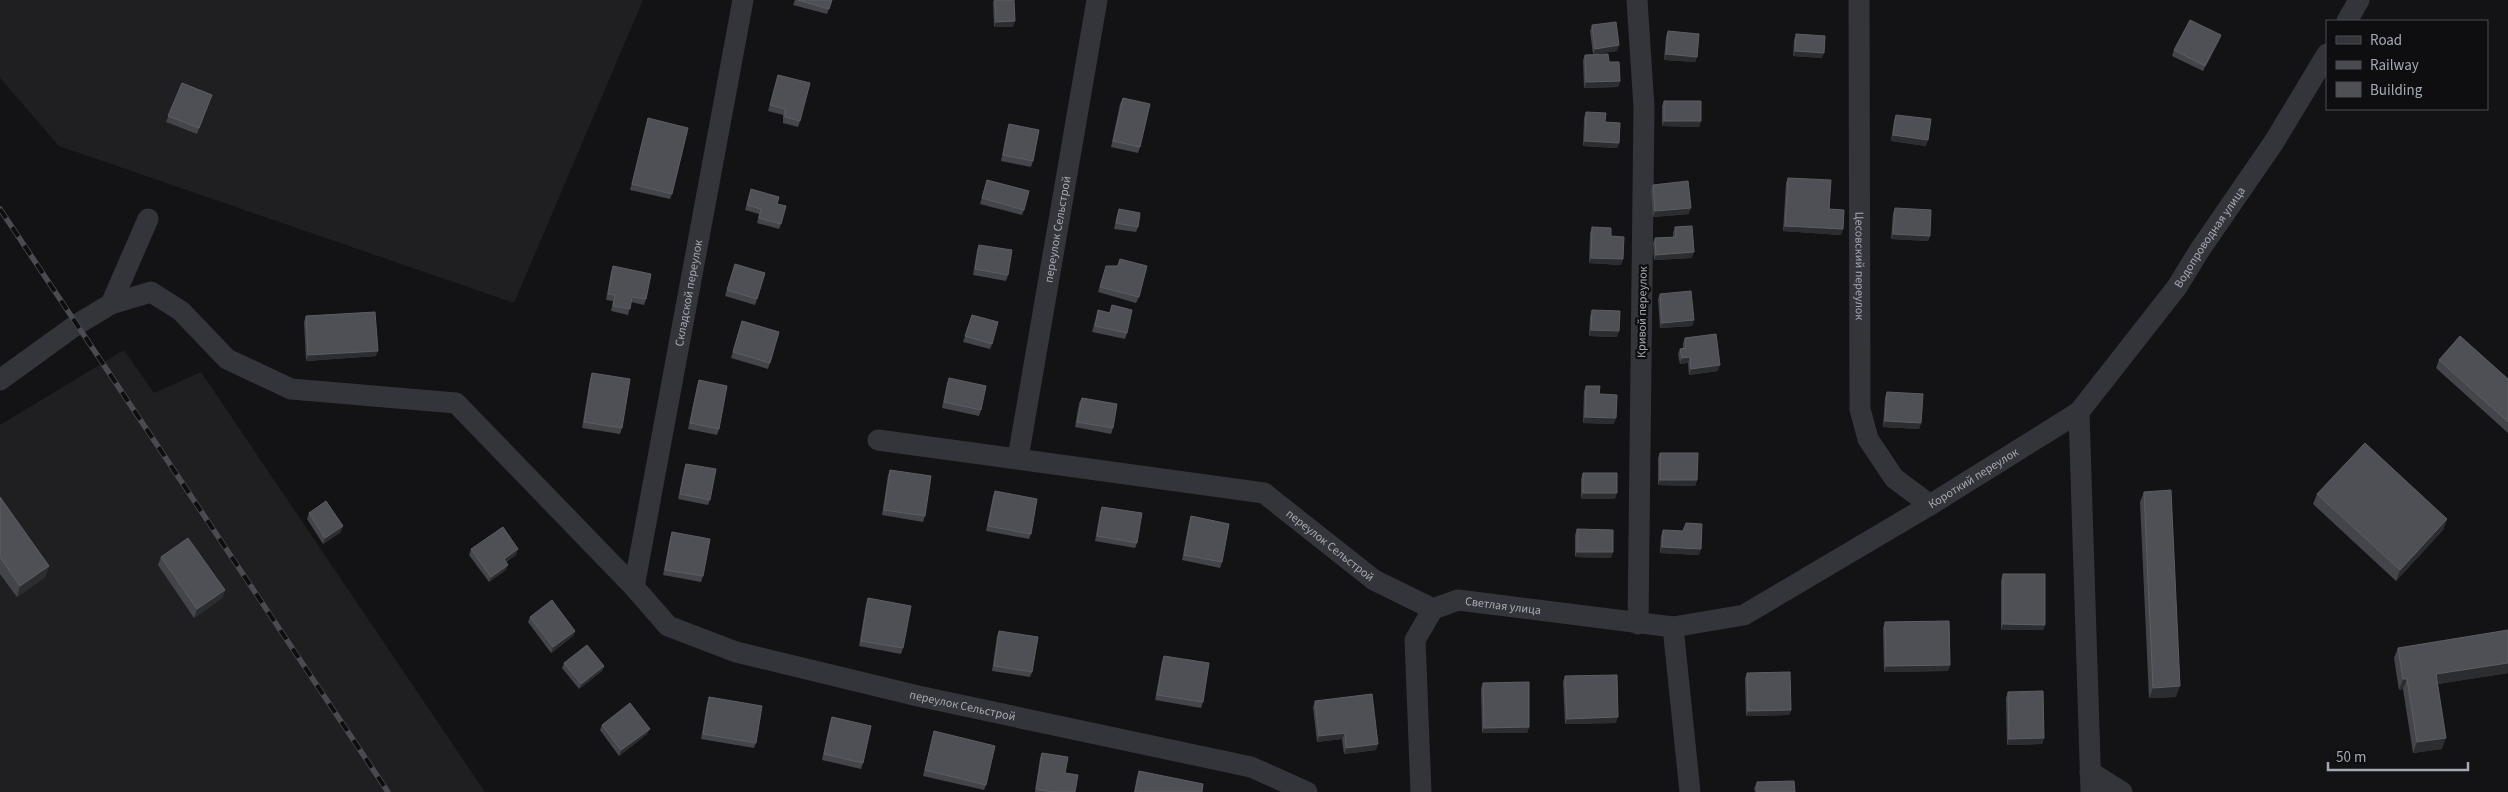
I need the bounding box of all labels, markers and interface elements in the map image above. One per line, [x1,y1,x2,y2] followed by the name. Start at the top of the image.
[2326,20,2488,110] legend
[2370,30,2402,51] text: Road
[2370,55,2419,76] text: Railway
[2370,80,2423,101] text: Building
[1040,175,1075,284] street label: переулок Сельстрой
[2170,183,2250,291] street label: Водопроводная улица
[1851,212,1868,320] street label: Цесовский переулок
[671,238,707,348] street label: Складской переулок
[1633,266,1652,358] street label: Кривой переулок
[1925,444,2022,513] street label: Короткий переулок
[1282,506,1378,586] street label: переулок Сельстрой
[1464,593,1542,619] street label: Светлая улица
[908,686,1017,726] street label: переулок Сельстрой
[2328,740,2468,772] scale bar
[2336,747,2366,768] text: 50 m

